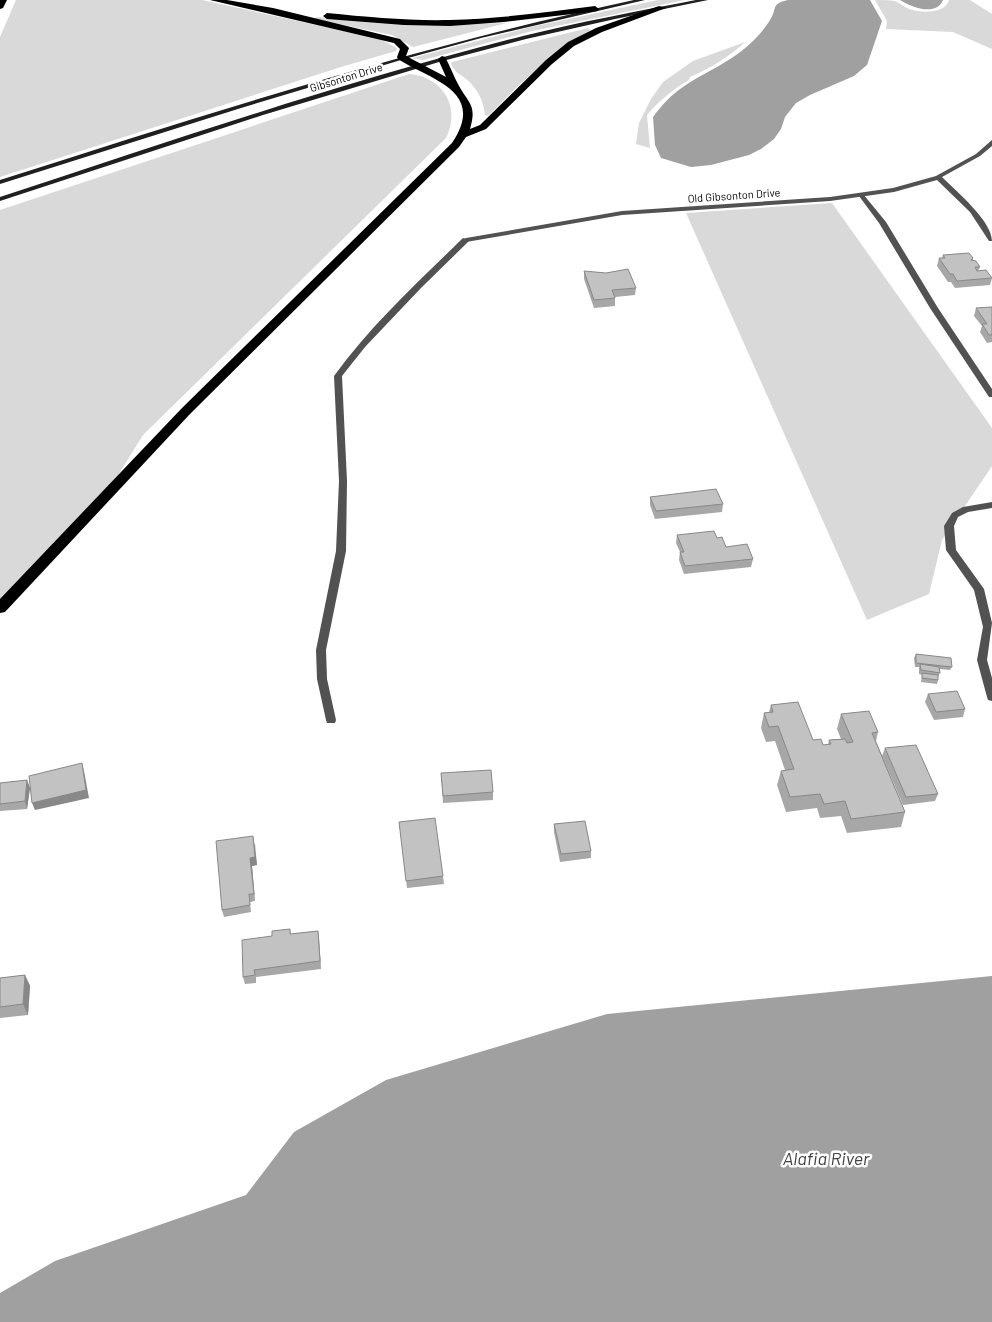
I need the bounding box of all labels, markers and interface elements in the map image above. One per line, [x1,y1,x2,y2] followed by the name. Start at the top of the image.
[308,60,384,94] street label: Gibsonton Drive
[687,185,781,205] street label: Old Gibsonton Drive
[783,1147,870,1169] water label: Alafia River

